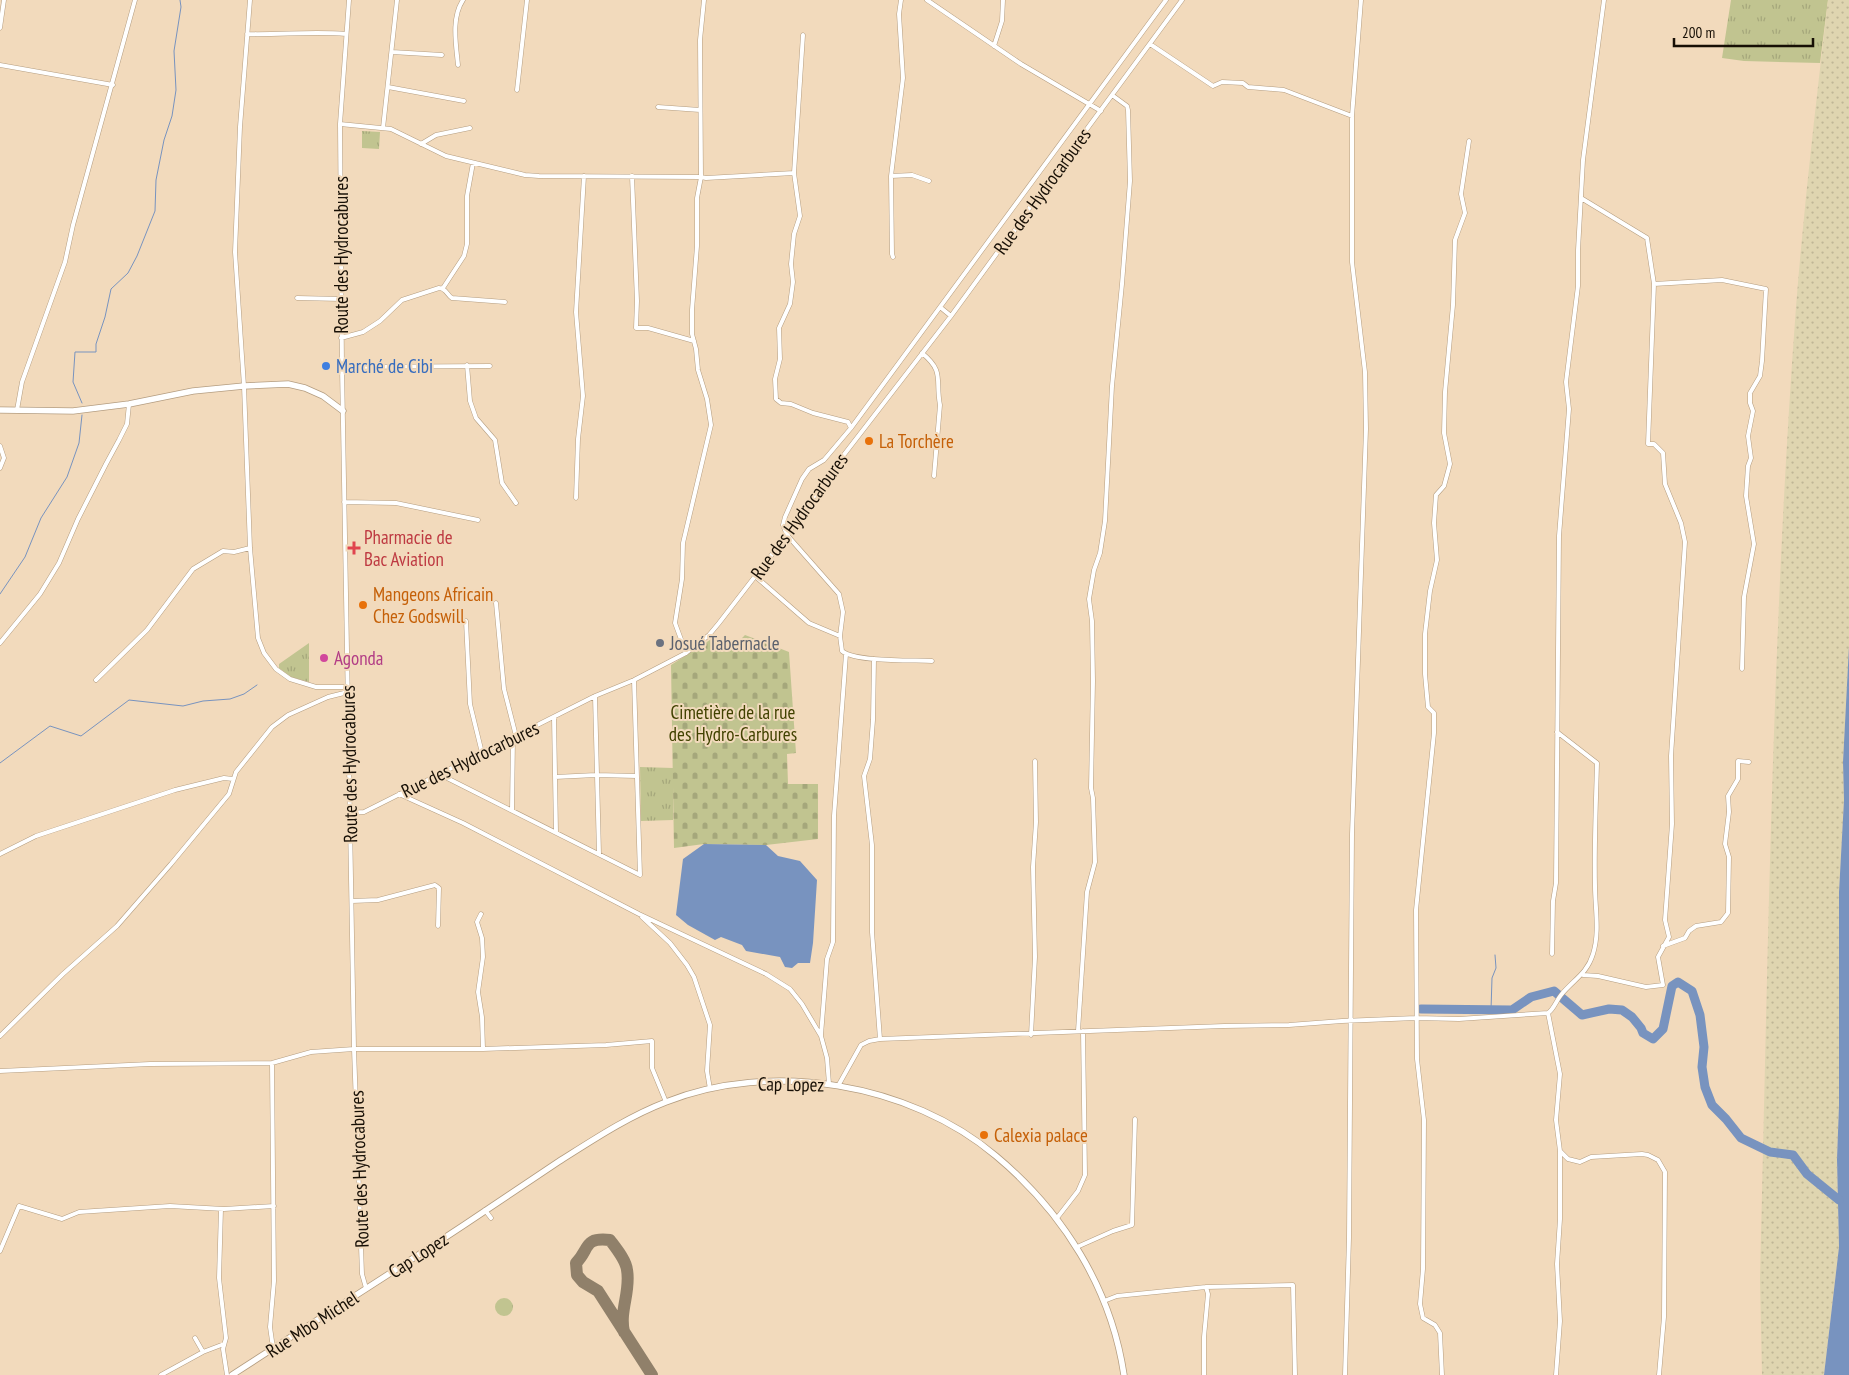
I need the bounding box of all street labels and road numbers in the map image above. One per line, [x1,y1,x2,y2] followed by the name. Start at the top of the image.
[988,123,1096,259] street label: Rue des Hydrocarbures
[329,176,353,334] street label: Route des Hydrocabures
[745,448,853,584] street label: Rue des Hydrocarbures
[336,685,362,843] street label: Route des Hydrocabures
[397,715,543,803] street label: Rue des Hydrocarbures
[758,1071,825,1097] street label: Cap Lopez
[344,1090,374,1248] street label: Route des Hydrocabures
[384,1227,453,1283] street label: Cap Lopez
[261,1285,363,1363] street label: Rue Mbo Michel

